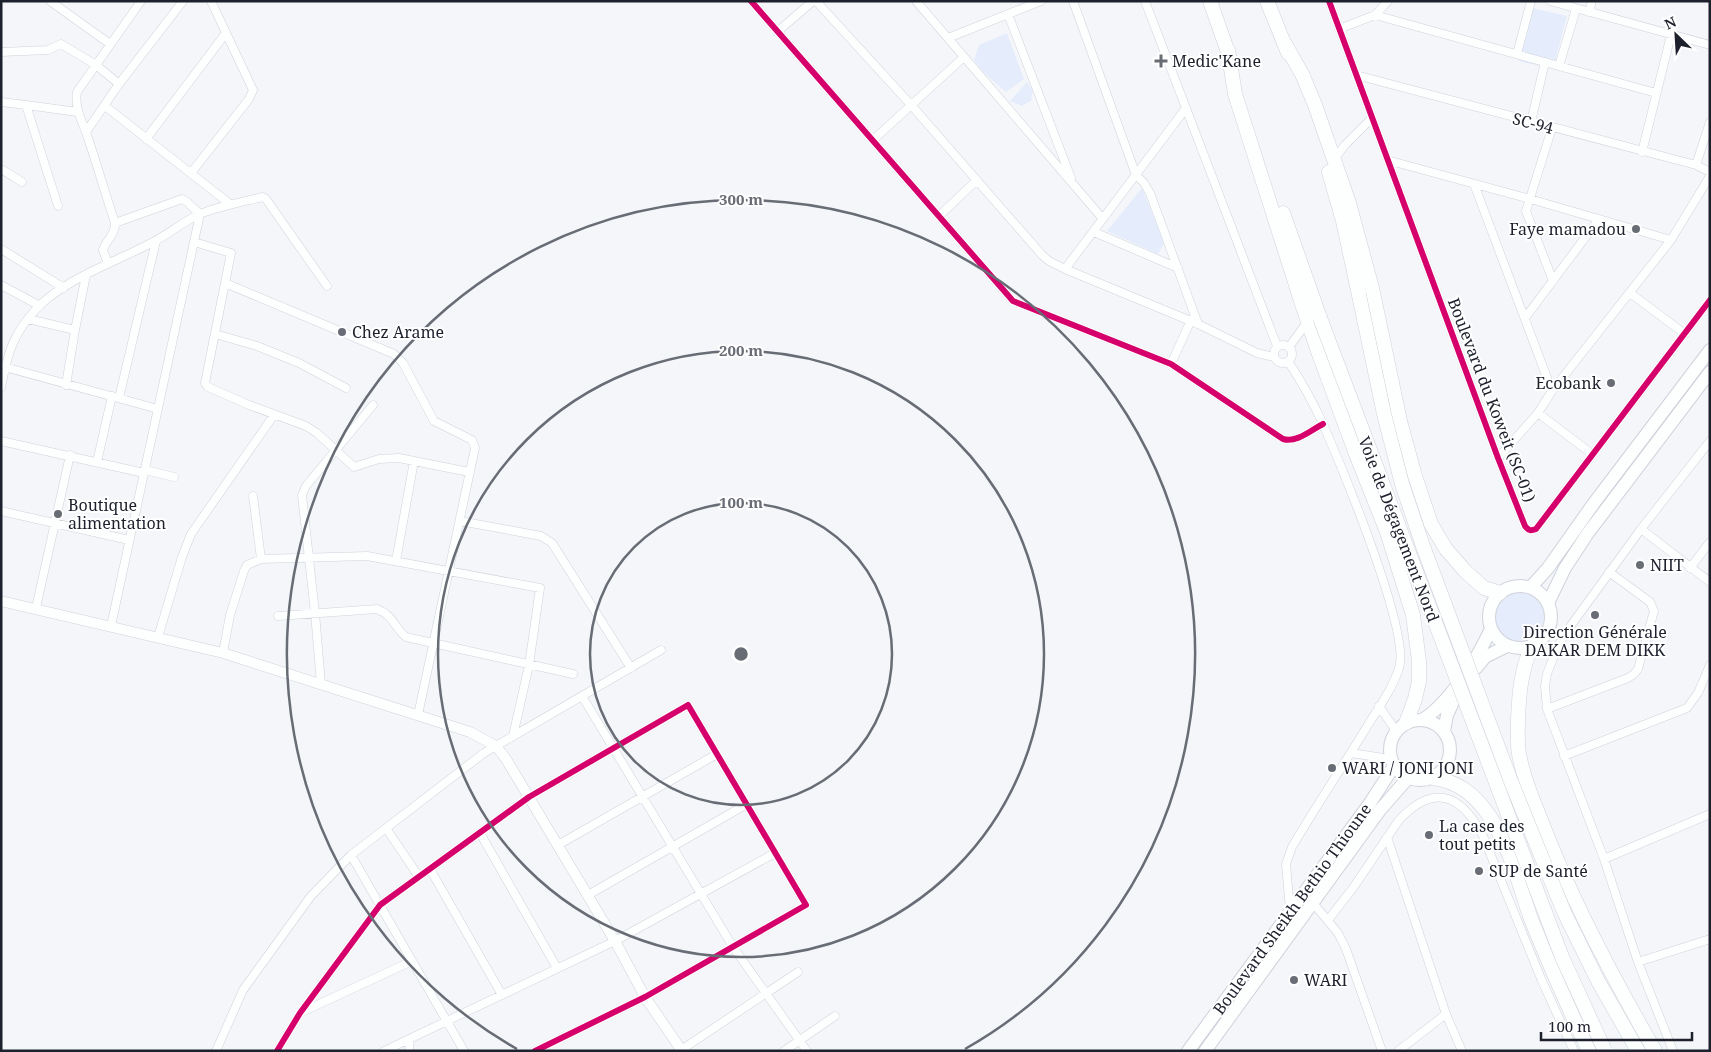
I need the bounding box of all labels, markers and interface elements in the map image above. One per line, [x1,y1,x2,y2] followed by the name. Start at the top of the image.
[1651,10,1701,60] north arrow
[1661,12,1679,34] text: N
[1172,50,1261,72] place label: Medic'Kane
[1154,54,1168,68] marker: Medic'Kane
[1510,107,1556,139] street label: SC-94
[719,189,763,209] text: 300 m
[1509,218,1626,240] place label: Faye mamadou
[1630,223,1642,235] marker: Faye mamadou
[1443,295,1541,505] street label: Boulevard du Koweit (SC-01)
[352,321,444,343] place label: Chez Arame
[336,326,348,338] marker: Chez Arame
[719,340,763,360] text: 200 m
[1535,372,1602,394] place label: Ecobank
[1605,377,1617,389] marker: Ecobank
[1353,433,1445,625] street label: Voie de Dégagement Nord
[719,492,763,512] text: 100 m
[68,494,166,534] place label: Boutique alimentation
[52,508,64,520] marker: Boutique alimentation
[1650,554,1684,576] place label: NIIT
[1634,559,1646,571] marker: NIIT
[1589,609,1601,621] marker: Direction Générale DAKAR DEM DIKK
[1523,621,1667,661] place label: Direction Générale DAKAR DEM DIKK
[732,645,750,663] centre of rings
[1342,757,1474,779] place label: WARI / JONI JONI
[1326,762,1338,774] marker: WARI / JONI JONI
[1208,799,1376,1019] street label: Boulevard Sheikh Bethio Thioune
[1439,815,1525,855] place label: La case des tout petits
[1423,829,1435,841] marker: La case des tout petits
[1489,860,1588,882] place label: SUP de Santé
[1473,865,1485,877] marker: SUP de Santé
[1304,969,1347,991] place label: WARI
[1288,974,1300,986] marker: WARI
[1541,1010,1692,1042] scale bar
[1548,1016,1591,1036] text: 100 m

